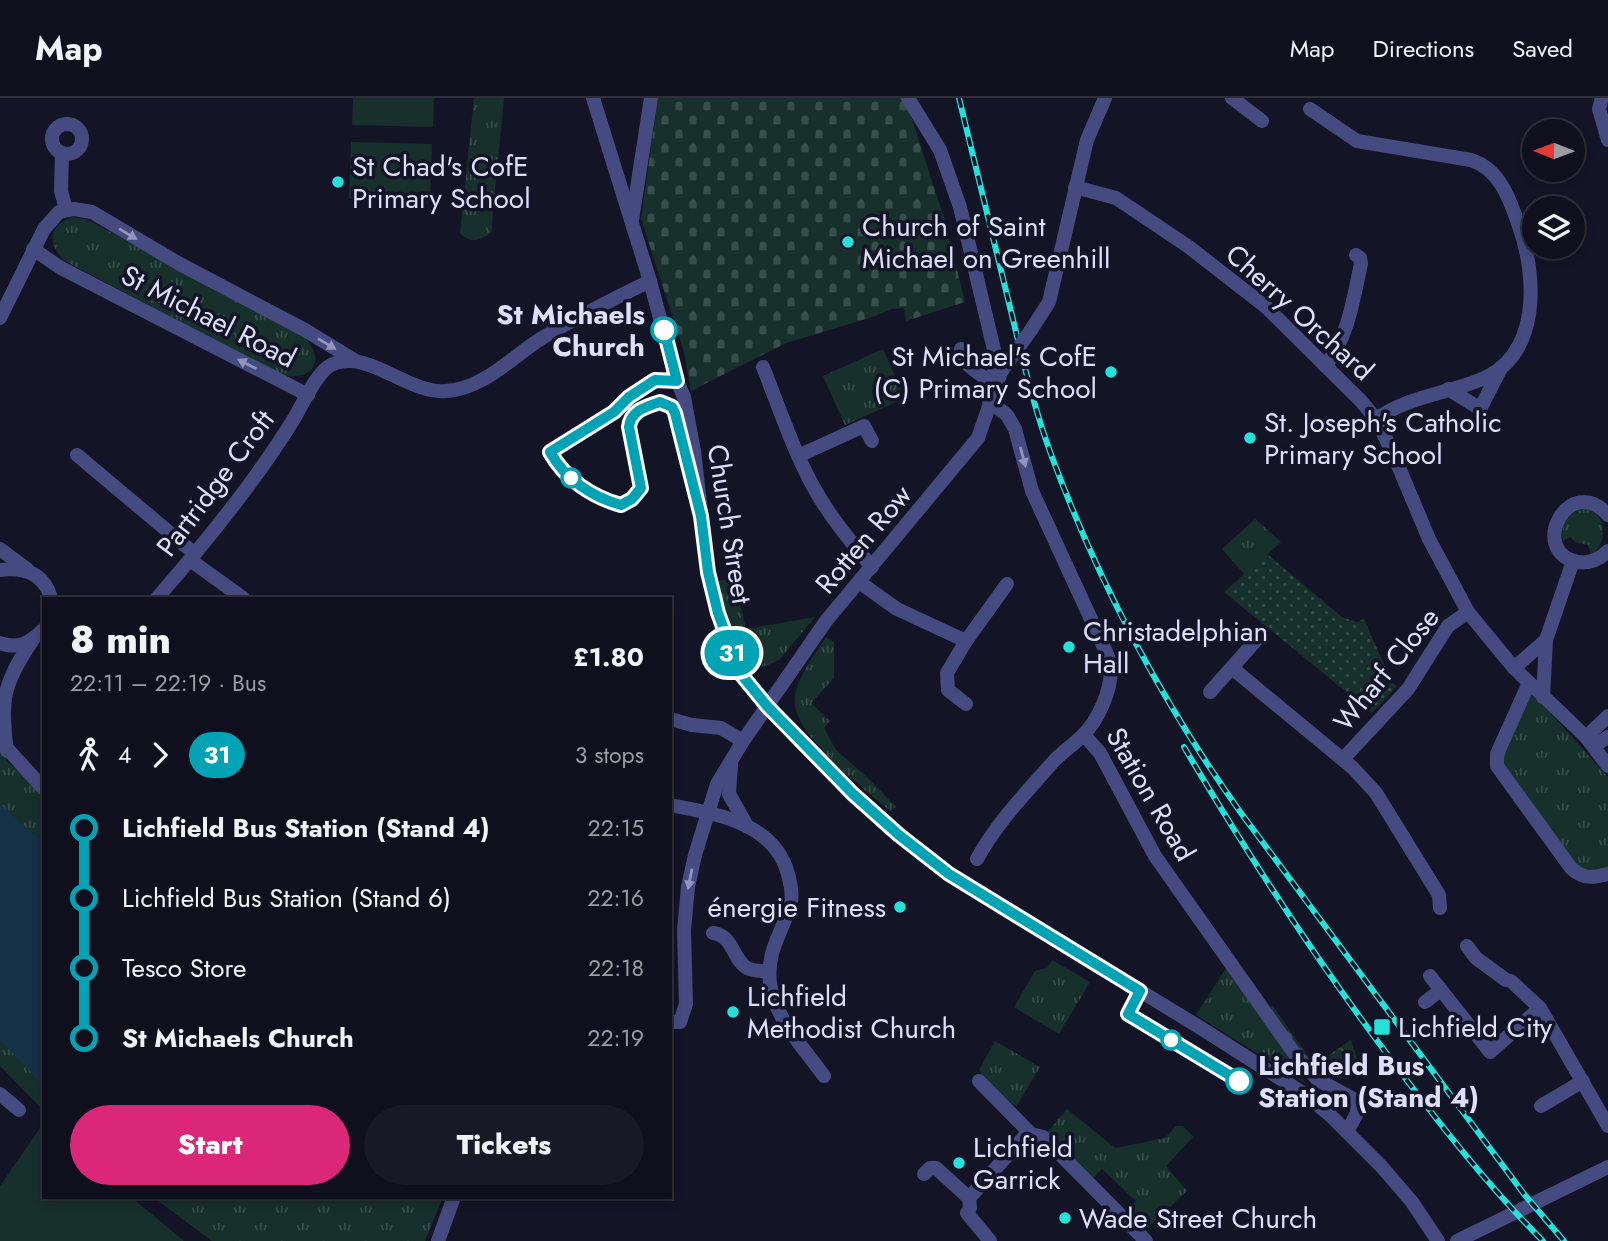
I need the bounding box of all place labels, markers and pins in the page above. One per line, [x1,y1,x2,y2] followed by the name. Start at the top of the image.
[352,146,531,219] place label: St Chad's CofE Primary School
[330,174,346,190] marker: St Chad's CofE Primary School
[862,206,1110,279] place label: Church of Saint Michael on Greenhill
[840,234,856,250] marker: Church of Saint Michael on Greenhill
[496,294,645,367] place label: St Michaels Church
[651,317,677,343] marker: St Michaels Church
[873,336,1097,409] place label: St Michael's CofE (C) Primary School
[1103,364,1119,380] marker: St Michael's CofE (C) Primary School
[1264,402,1502,475] place label: St. Joseph's Catholic Primary School
[1242,430,1258,446] marker: St. Joseph's Catholic Primary School
[561,468,581,488] unlabelled marker
[1083,611,1268,684] place label: Christadelphian Hall
[1061,639,1077,655] marker: Christadelphian Hall
[708,887,886,928] place label: énergie Fitness
[892,899,908,915] marker: énergie Fitness
[747,976,956,1049] place label: Lichfield Methodist Church
[725,1004,741,1020] marker: Lichfield Methodist Church
[1398,1007,1553,1048] place label: Lichfield City
[1372,1017,1392,1037] marker: Lichfield City
[1161,1030,1181,1050] unlabelled marker
[1258,1045,1479,1118] place label: Lichfield Bus Station (Stand 4)
[1226,1068,1252,1094] marker: Lichfield Bus Station (Stand 4)
[973,1127,1073,1200] place label: Lichfield Garrick
[951,1155,967,1171] marker: Lichfield Garrick
[1079,1198,1317,1239] place label: Wade Street Church
[1057,1210,1073,1226] marker: Wade Street Church

